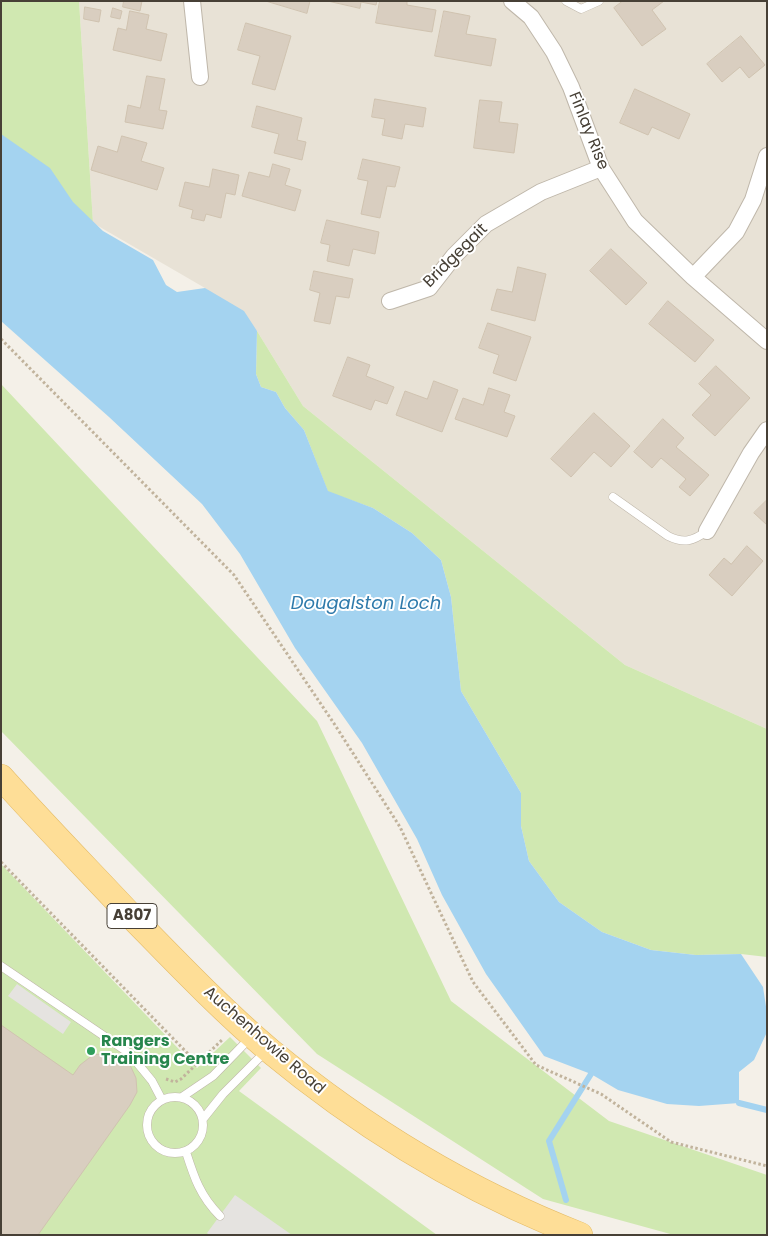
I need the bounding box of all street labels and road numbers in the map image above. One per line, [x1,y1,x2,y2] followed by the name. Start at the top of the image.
[564,89,612,173] street label: Finlay Rise
[420,220,492,292] street label: Bridgegait
[107,904,157,928] road number: A807
[199,983,329,1099] street label: Auchenhowie Road

